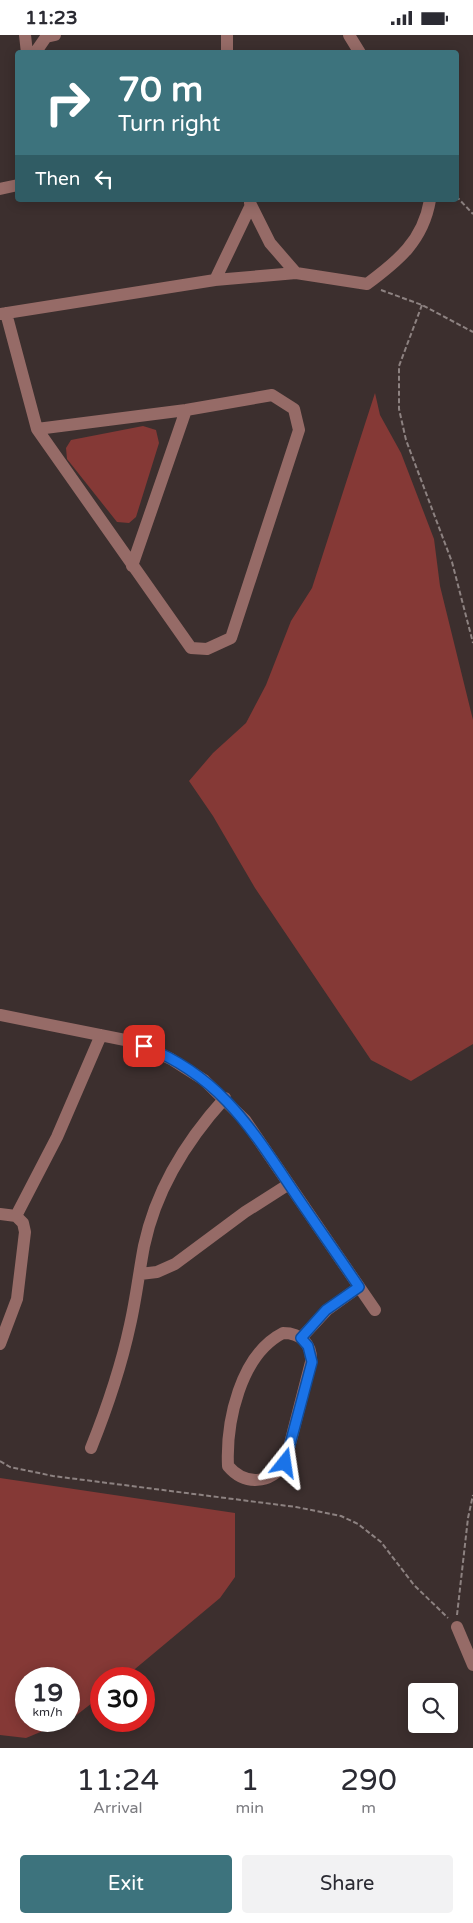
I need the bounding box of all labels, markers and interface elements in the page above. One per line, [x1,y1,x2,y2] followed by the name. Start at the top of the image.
[25,7,78,29] text: 11:23
[118,69,203,111] text: 70 m
[35,70,100,135] icon: right
[118,111,220,137] text: Turn right
[90,165,118,193] icon: left
[35,168,80,190] text: Then
[123,1025,165,1067] pin
[130,1032,158,1060] icon: arrive
[258,1436,310,1488] position arrow
[90,1667,155,1732] speed limit sign: 30
[32,1678,63,1708] text: 19
[408,1683,458,1733] map controls
[408,1683,458,1733] button: search
[32,1705,63,1719] text: km/h
[76,1762,159,1799] text: 11:24
[240,1762,259,1799] text: 1
[340,1762,397,1799] text: 290
[93,1798,143,1818] text: Arrival
[236,1798,264,1818] text: min
[361,1798,376,1818] text: m
[20,1855,232,1913] button: Exit
[242,1855,453,1913] button: Share

